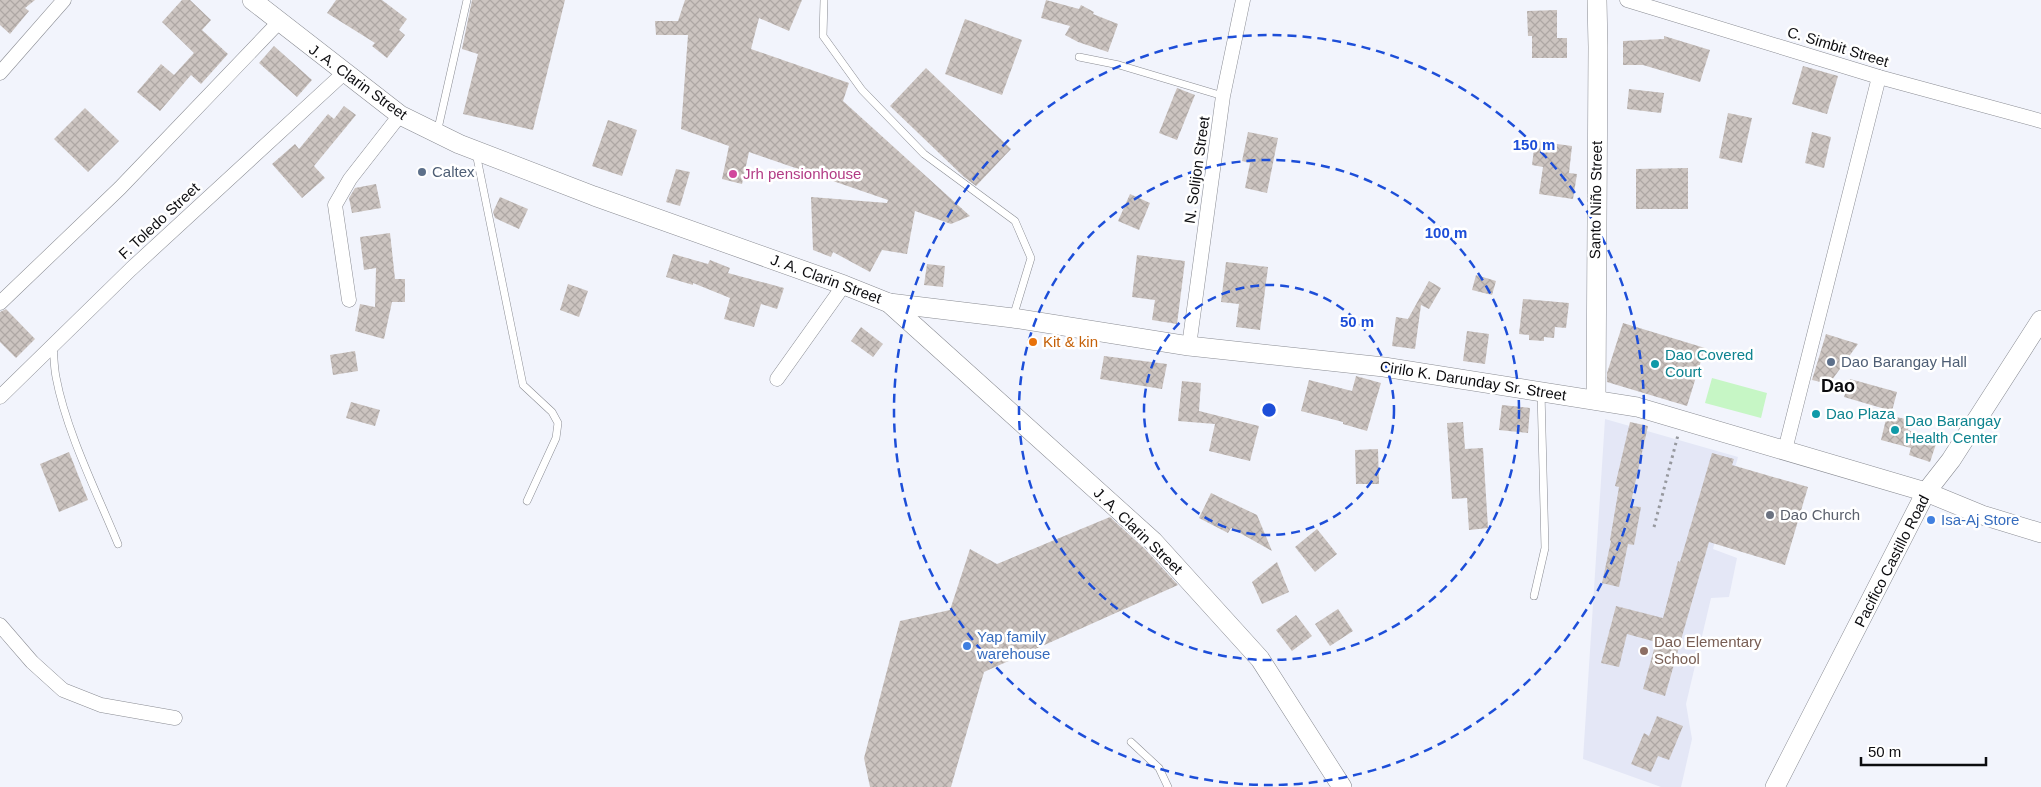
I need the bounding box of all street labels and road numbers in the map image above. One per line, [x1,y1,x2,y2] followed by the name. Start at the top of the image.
[1785,23,1892,70] street label: C. Simbit Street
[306,40,411,123] street label: J. A. Clarin Street
[1181,114,1213,225] street label: N. Solijon Street
[1586,140,1605,259] street label: Santo Niño Street
[115,178,203,262] street label: F. Toledo Street
[768,251,885,307] street label: J. A. Clarin Street
[1379,357,1568,404] street label: Cirilo K. Darunday Sr. Street
[1090,484,1187,578] street label: J. A. Clarin Street
[1851,492,1932,630] street label: Pacifico Castillo Road

